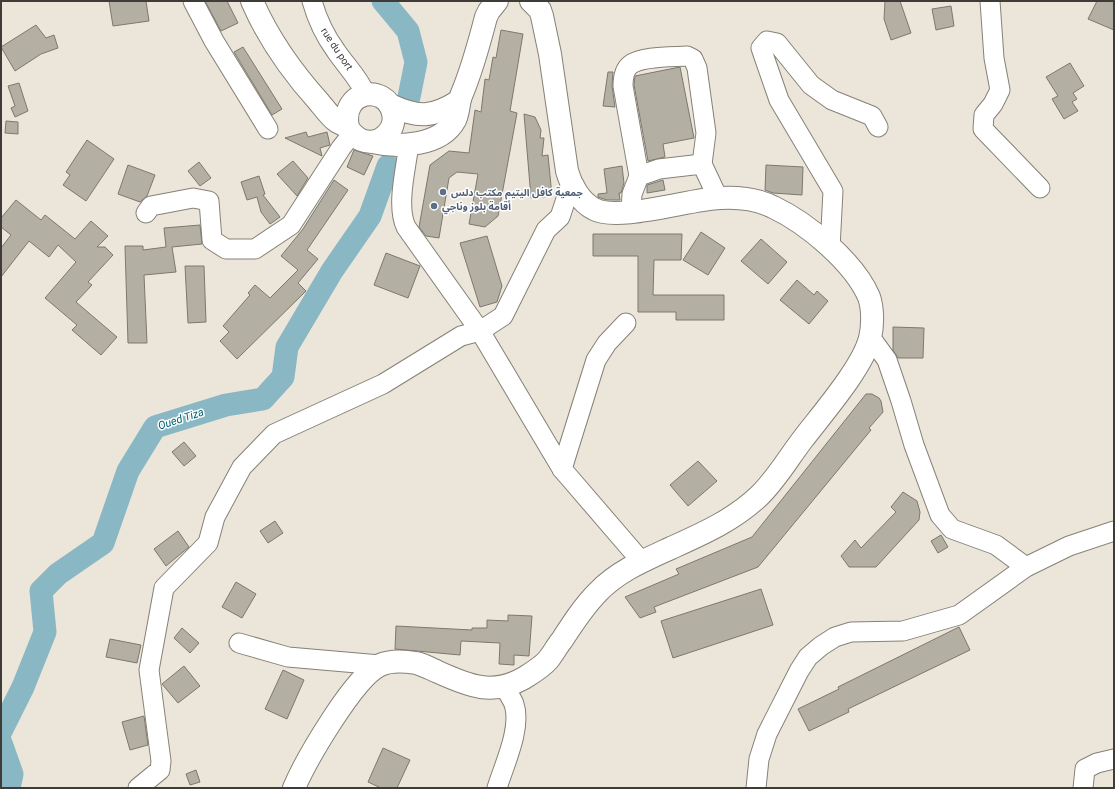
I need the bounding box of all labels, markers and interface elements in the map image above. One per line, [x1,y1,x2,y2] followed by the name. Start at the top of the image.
[319,26,355,72] street label: rue du port
[451,186,584,200] place label: جمعية كافل اليتيم مكتب دلس
[438,187,448,197] marker: جمعية كافل اليتيم مكتب دلس
[442,200,511,215] place label: أقامة بلوز وناجي
[429,201,439,211] marker: أقامة بلوز وناجي
[156,405,206,433] water label: Oued Tiza

